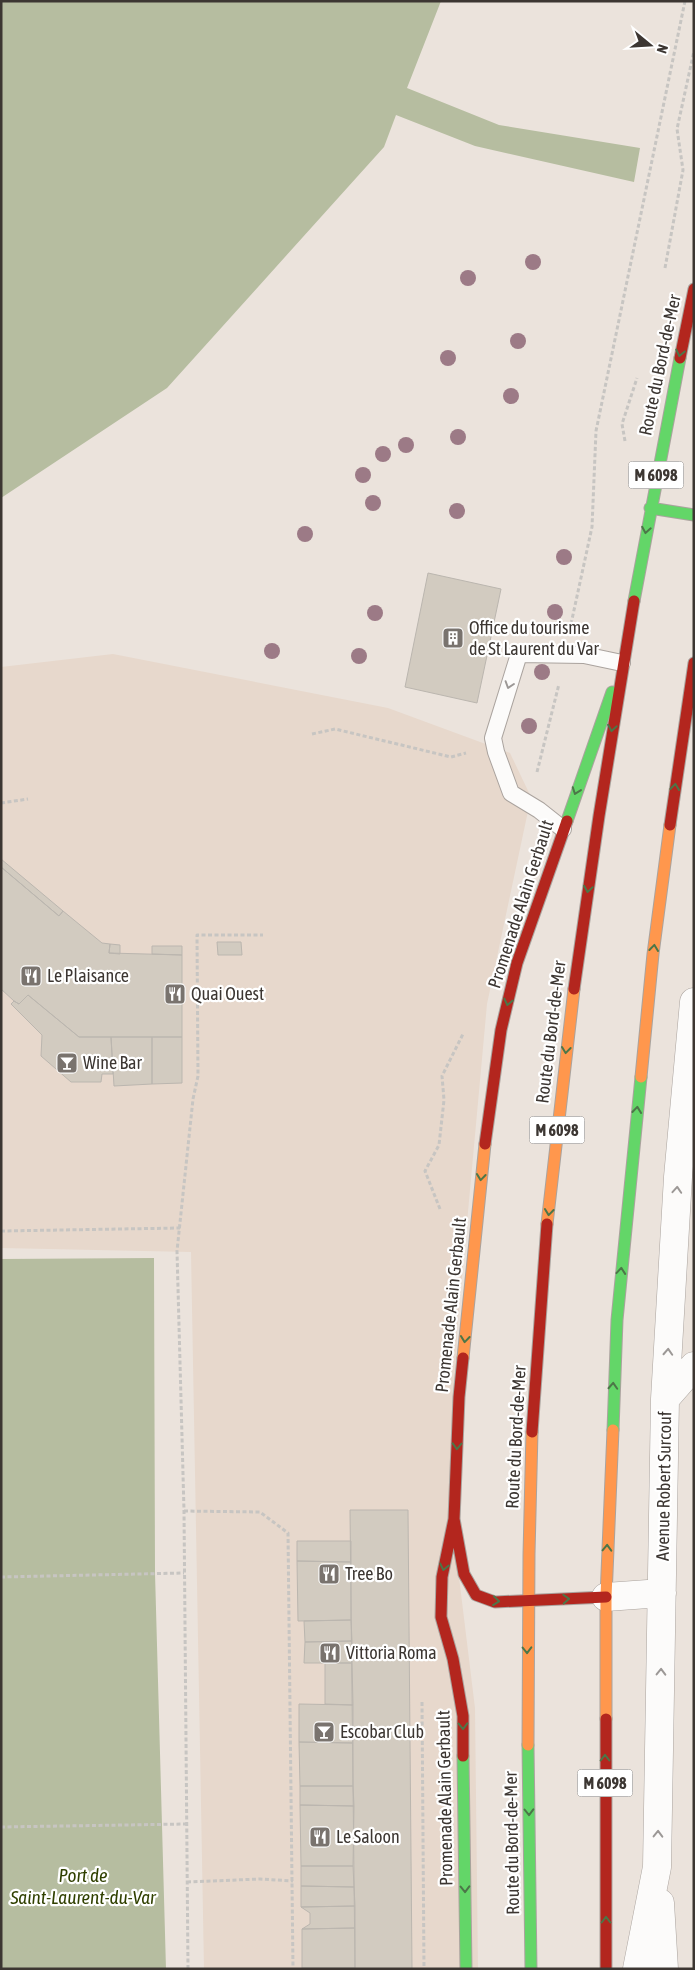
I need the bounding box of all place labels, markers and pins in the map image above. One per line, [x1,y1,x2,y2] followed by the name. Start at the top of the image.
[469,617,600,659] place label: Office du tourisme de St Laurent du Var
[441,626,465,650] building icon: Office du tourisme de St Laurent du Var
[19,964,43,988] restaurant icon: Le Plaisance
[47,965,129,986] place label: Le Plaisance
[163,982,187,1006] restaurant icon: Quai Ouest
[191,983,264,1004] place label: Quai Ouest
[55,1051,79,1075] bar icon: Wine Bar
[83,1052,142,1073] place label: Wine Bar
[317,1562,341,1586] restaurant icon: Tree Bo
[345,1563,393,1584] place label: Tree Bo
[318,1641,342,1665] restaurant icon: Vittoria Roma
[346,1642,437,1663] place label: Vittoria Roma
[312,1720,336,1744] bar icon: Escobar Club
[340,1721,424,1742] place label: Escobar Club
[308,1825,332,1849] restaurant icon: Le Saloon
[336,1826,400,1847] place label: Le Saloon

